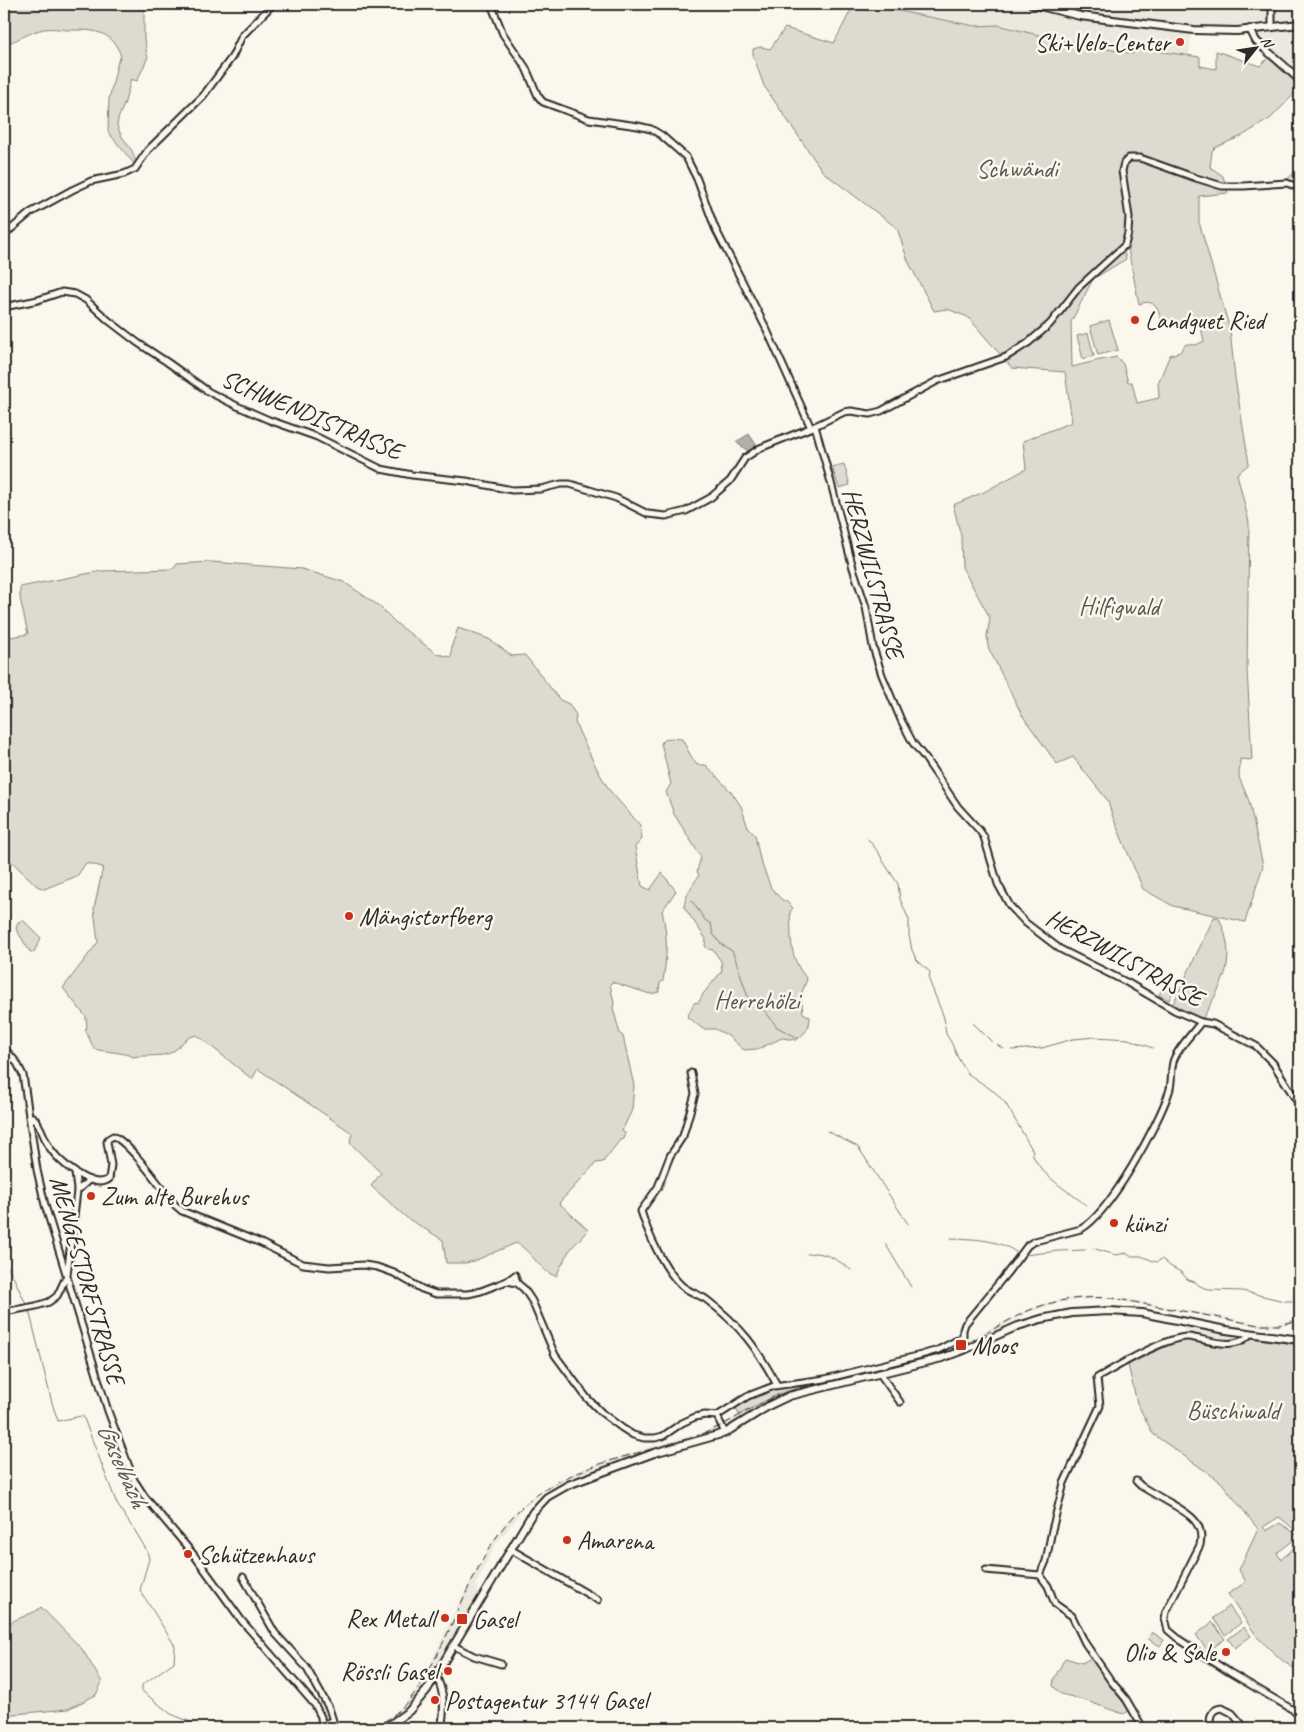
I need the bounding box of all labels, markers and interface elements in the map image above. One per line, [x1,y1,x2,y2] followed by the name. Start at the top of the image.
[1232,22,1282,72] north arrow
[1035,27,1172,59] place label: Ski+Velo-Center
[1257,34,1278,52] text: N
[1174,36,1186,48] marker: Ski+Velo-Center
[976,153,1061,185] park label: Schwändi
[1145,305,1268,337] place label: Landguet Ried
[1129,314,1141,326] marker: Landguet Ried
[217,362,409,468] street label: SCHWENDISTRASSE
[835,485,912,665] street label: HERZWILSTRASSE
[1079,591,1163,623] park label: Hilfigwald
[359,901,494,933] place label: Mängistorfberg
[1040,902,1211,1016] street label: HERZWILSTRASSE
[343,910,355,922] marker: Mängistorfberg
[714,985,803,1017] park label: Herrehölzi
[42,1172,133,1391] street label: MENGESTORFSTRASSE
[101,1181,250,1213] place label: Zum alte Burehus
[85,1190,97,1202] marker: Zum alte Burehus
[1124,1208,1170,1240] place label: künzi
[1108,1217,1120,1229] marker: künzi
[972,1330,1019,1362] place label: Moos
[954,1338,968,1352] marker: Moos
[1187,1395,1282,1427] park label: Büschiwald
[89,1418,157,1514] water label: Gaselbach
[577,1525,656,1557] place label: Amarena
[561,1534,573,1546] marker: Amarena
[198,1539,317,1571] place label: Schützenhaus
[182,1548,194,1560] marker: Schützenhaus
[346,1603,440,1635] place label: Rex Metall
[473,1604,522,1636] place label: Gasel
[439,1612,451,1624] marker: Rex Metall
[455,1612,469,1626] marker: Gasel
[1124,1637,1218,1669] place label: Olio & Sale
[1220,1646,1232,1658] marker: Olio & Sale
[341,1656,443,1688] place label: Rössli Gasel
[442,1665,454,1677] marker: Rössli Gasel
[445,1685,652,1717] place label: Postagentur 3144 Gasel
[429,1694,441,1706] marker: Postagentur 3144 Gasel

